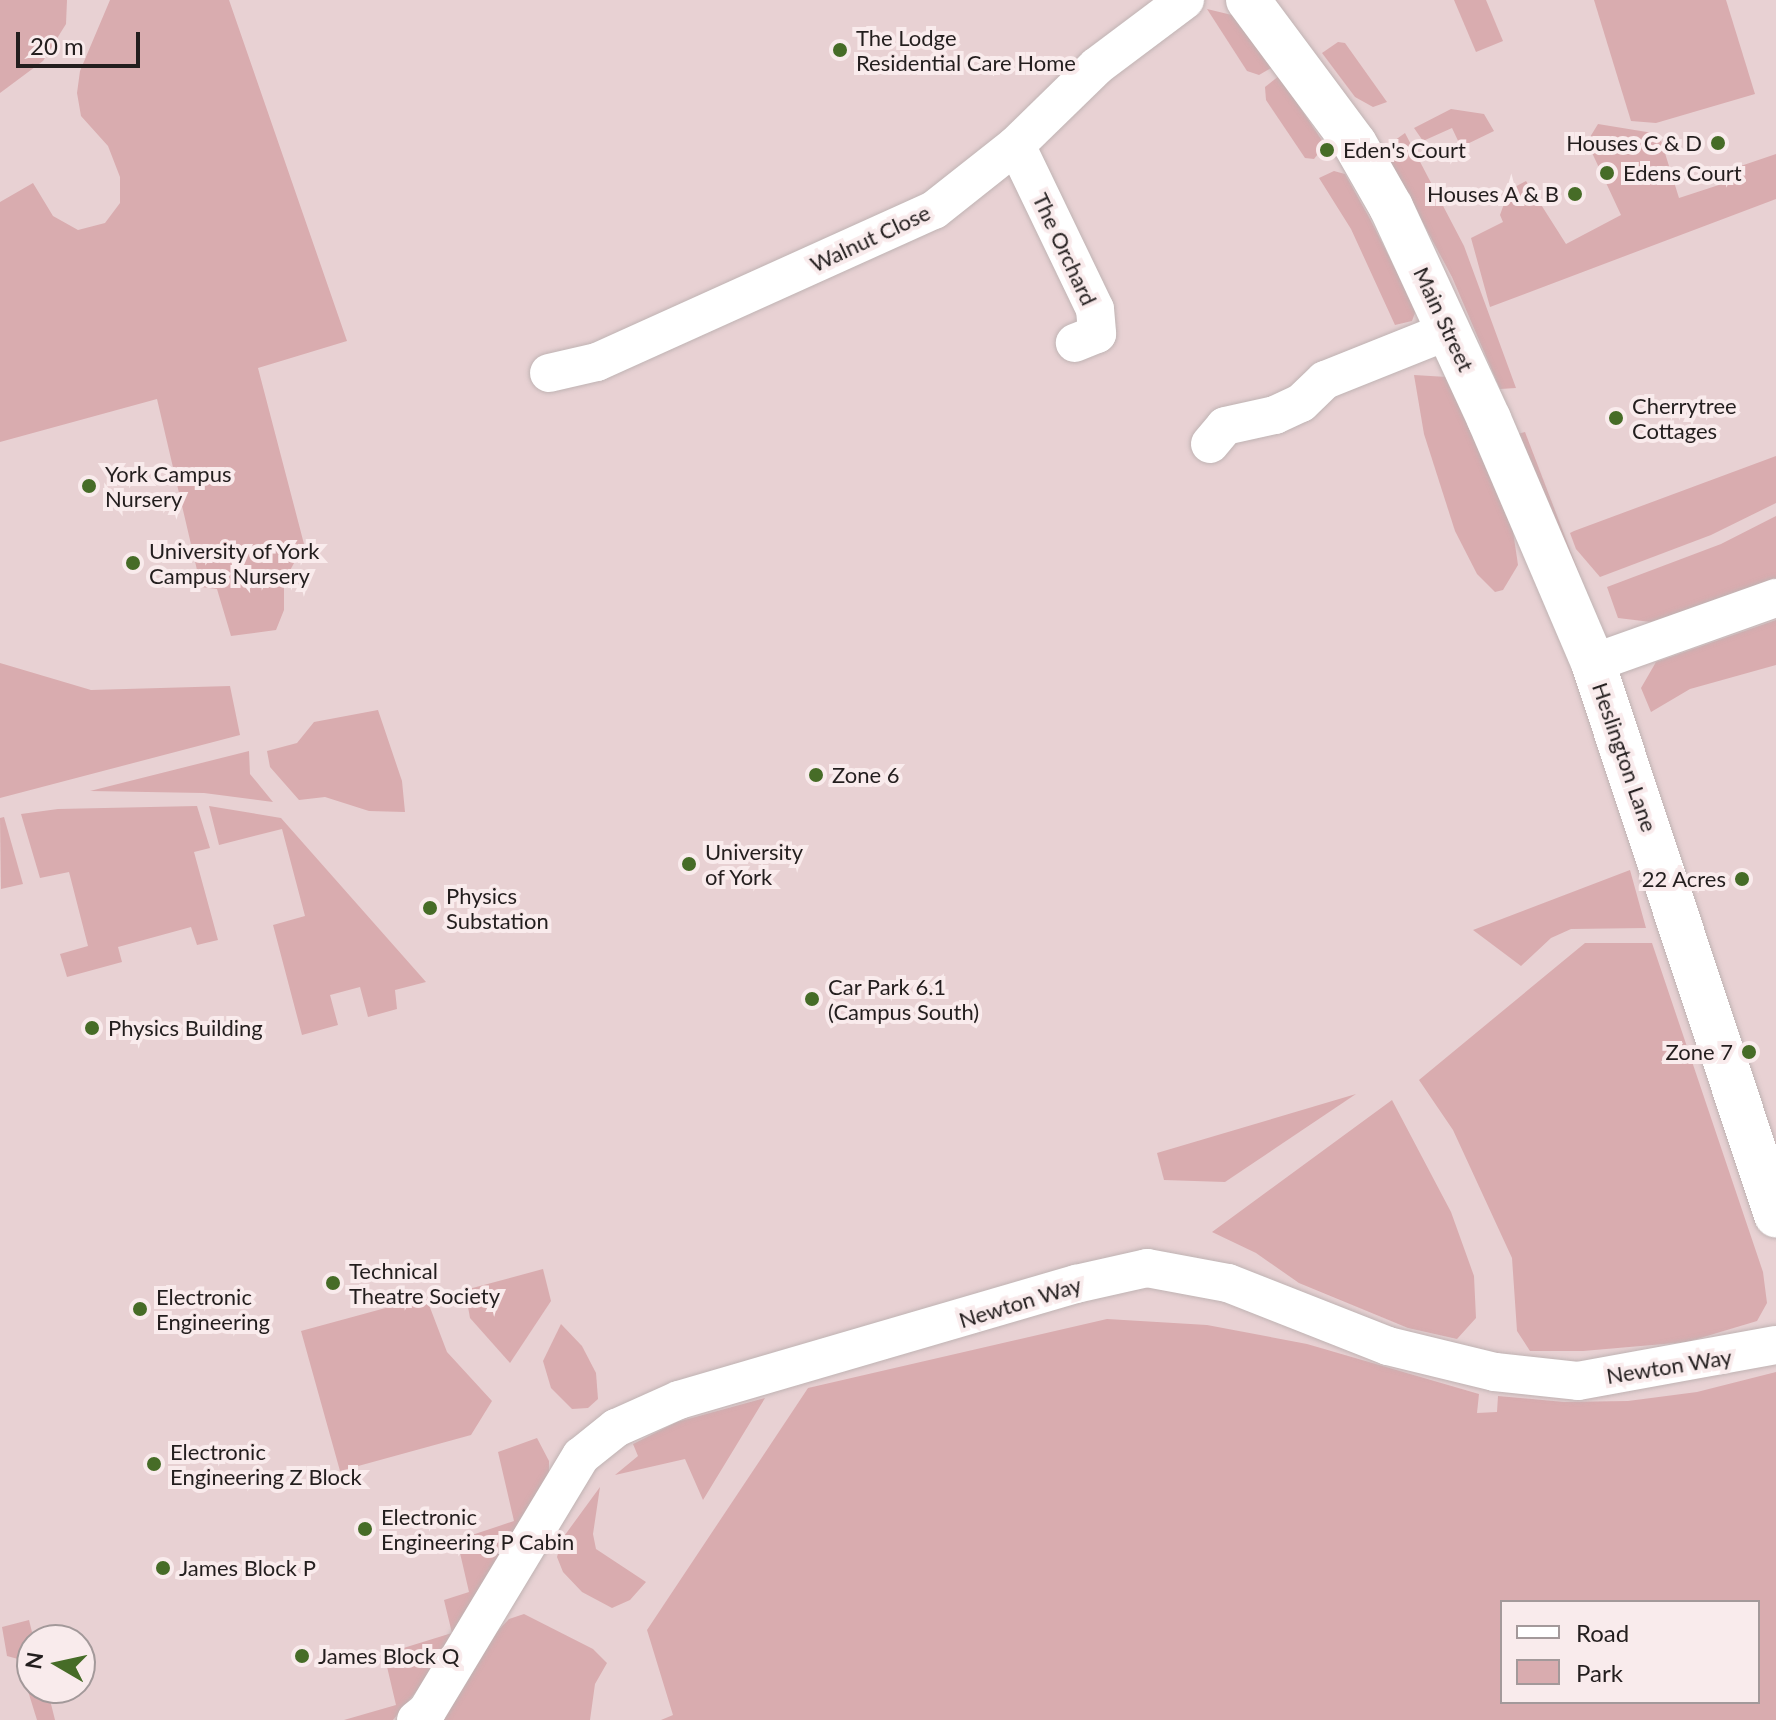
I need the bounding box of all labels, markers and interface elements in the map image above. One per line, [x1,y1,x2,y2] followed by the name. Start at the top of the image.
[20,16,144,66] scale bar
[856,24,1076,76] place label: The Lodge Residential Care Home
[30,31,84,60] text: 20 m
[831,41,849,59] marker: The Lodge Residential Care Home
[1566,130,1702,156] place label: Houses C & D
[1709,134,1727,152] marker: Houses C & D
[1343,137,1466,163] place label: Eden's Court
[1318,141,1336,159] marker: Eden's Court
[1623,160,1742,186] place label: Edens Court
[1598,164,1616,182] marker: Edens Court
[1425,181,1559,207] place label: Houses A & B
[1566,185,1584,203] marker: Houses A & B
[1027,189,1103,309] street label: The Orchard
[806,199,934,277] street label: Walnut Close
[1408,263,1480,375] street label: Main Street
[1632,392,1737,444] place label: Cherrytree Cottages
[1607,409,1625,427] marker: Cherrytree Cottages
[105,460,231,512] place label: York Campus Nursery
[80,477,98,495] marker: York Campus Nursery
[149,537,321,588] place label: University of York Campus Nursery
[124,554,142,572] marker: University of York Campus Nursery
[1587,679,1663,835] street label: Heslington Lane
[832,762,899,788] place label: Zone 6
[807,766,825,784] marker: Zone 6
[705,838,803,890] place label: University of York
[680,855,698,873] marker: University of York
[1641,866,1726,892] place label: 22 Acres
[1733,870,1751,888] marker: 22 Acres
[446,882,549,934] place label: Physics Substation
[421,899,439,917] marker: Physics Substation
[828,973,979,1024] place label: Car Park 6.1 (Campus South)
[803,990,821,1008] marker: Car Park 6.1 (Campus South)
[108,1015,263,1041] place label: Physics Building
[83,1019,101,1037] marker: Physics Building
[1666,1039,1733,1065] place label: Zone 7
[1740,1043,1758,1061] marker: Zone 7
[349,1257,500,1308] place label: Technical Theatre Society
[955,1271,1085,1333] street label: Newton Way
[324,1274,342,1292] marker: Technical Theatre Society
[156,1283,270,1334] place label: Electronic Engineering
[131,1300,149,1318] marker: Electronic Engineering
[1604,1343,1734,1389] street label: Newton Way
[170,1438,362,1490] place label: Electronic Engineering Z Block
[145,1455,163,1473] marker: Electronic Engineering Z Block
[381,1503,575,1554] place label: Electronic Engineering P Cabin
[356,1520,374,1538] marker: Electronic Engineering P Cabin
[179,1555,316,1581] place label: James Block P
[154,1559,172,1577] marker: James Block P
[1500,1600,1760,1704] legend
[1576,1618,1629,1647] text: Road
[16,1624,96,1704] north arrow
[318,1643,459,1669] place label: James Block Q
[293,1647,311,1665] marker: James Block Q
[19,1650,48,1671] text: N
[1576,1658,1623,1687] text: Park

